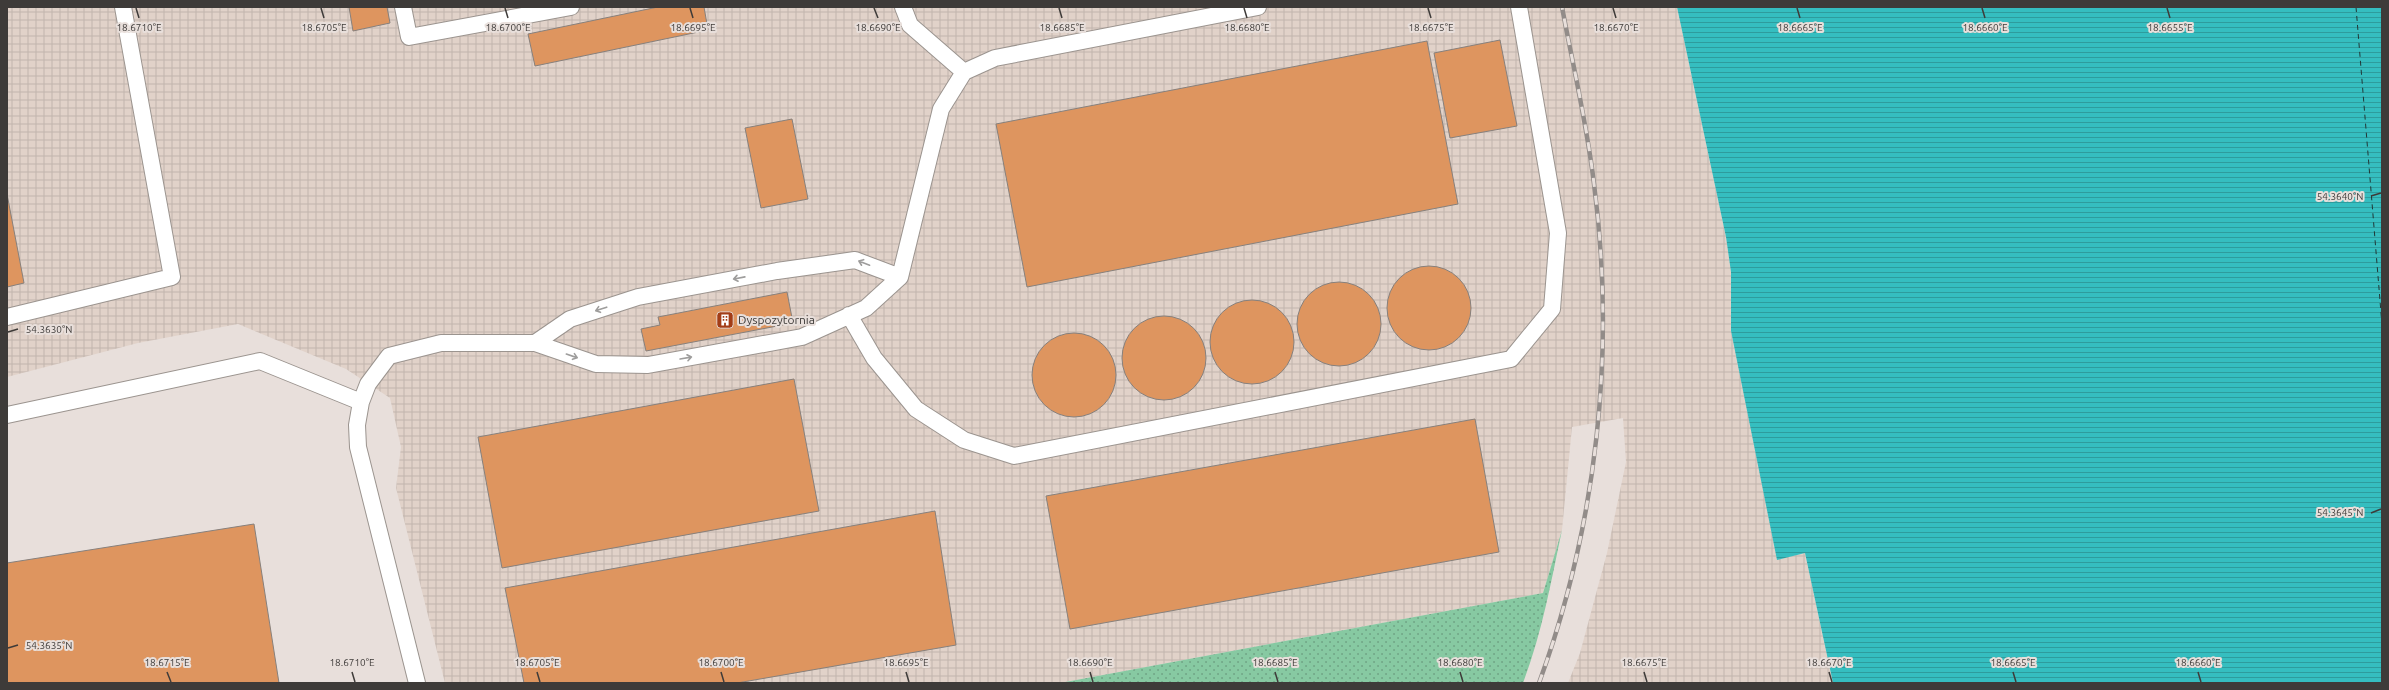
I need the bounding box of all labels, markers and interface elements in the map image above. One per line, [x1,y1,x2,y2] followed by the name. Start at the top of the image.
[116,22,162,33] text: 18.6710°E
[301,22,347,33] text: 18.6705°E
[485,22,531,33] text: 18.6700°E
[670,22,716,33] text: 18.6695°E
[855,22,901,33] text: 18.6690°E
[1039,22,1085,33] text: 18.6685°E
[1224,22,1270,33] text: 18.6680°E
[1408,22,1454,33] text: 18.6675°E
[1593,22,1639,33] text: 18.6670°E
[1777,22,1823,33] text: 18.6665°E
[1962,22,2008,33] text: 18.6660°E
[2147,22,2193,33] text: 18.6655°E
[2317,191,2363,202] text: 54.3640°N
[859,259,871,267] one-way arrow
[733,274,746,282] one-way arrow
[594,306,607,313] one-way arrow
[715,310,735,330] building icon: Dyspozytornia
[738,313,815,326] place label: Dyspozytornia
[26,324,72,335] text: 54.3630°N
[566,352,578,360] one-way arrow
[679,354,692,362] one-way arrow
[2317,507,2363,518] text: 54.3645°N
[26,640,72,651] text: 54.3635°N
[144,657,190,668] text: 18.6715°E
[329,657,375,668] text: 18.6710°E
[514,657,560,668] text: 18.6705°E
[698,657,744,668] text: 18.6700°E
[883,657,929,668] text: 18.6695°E
[1067,657,1113,668] text: 18.6690°E
[1252,657,1298,668] text: 18.6685°E
[1437,657,1483,668] text: 18.6680°E
[1621,657,1667,668] text: 18.6675°E
[1806,657,1852,668] text: 18.6670°E
[1990,657,2036,668] text: 18.6665°E
[2175,657,2221,668] text: 18.6660°E

